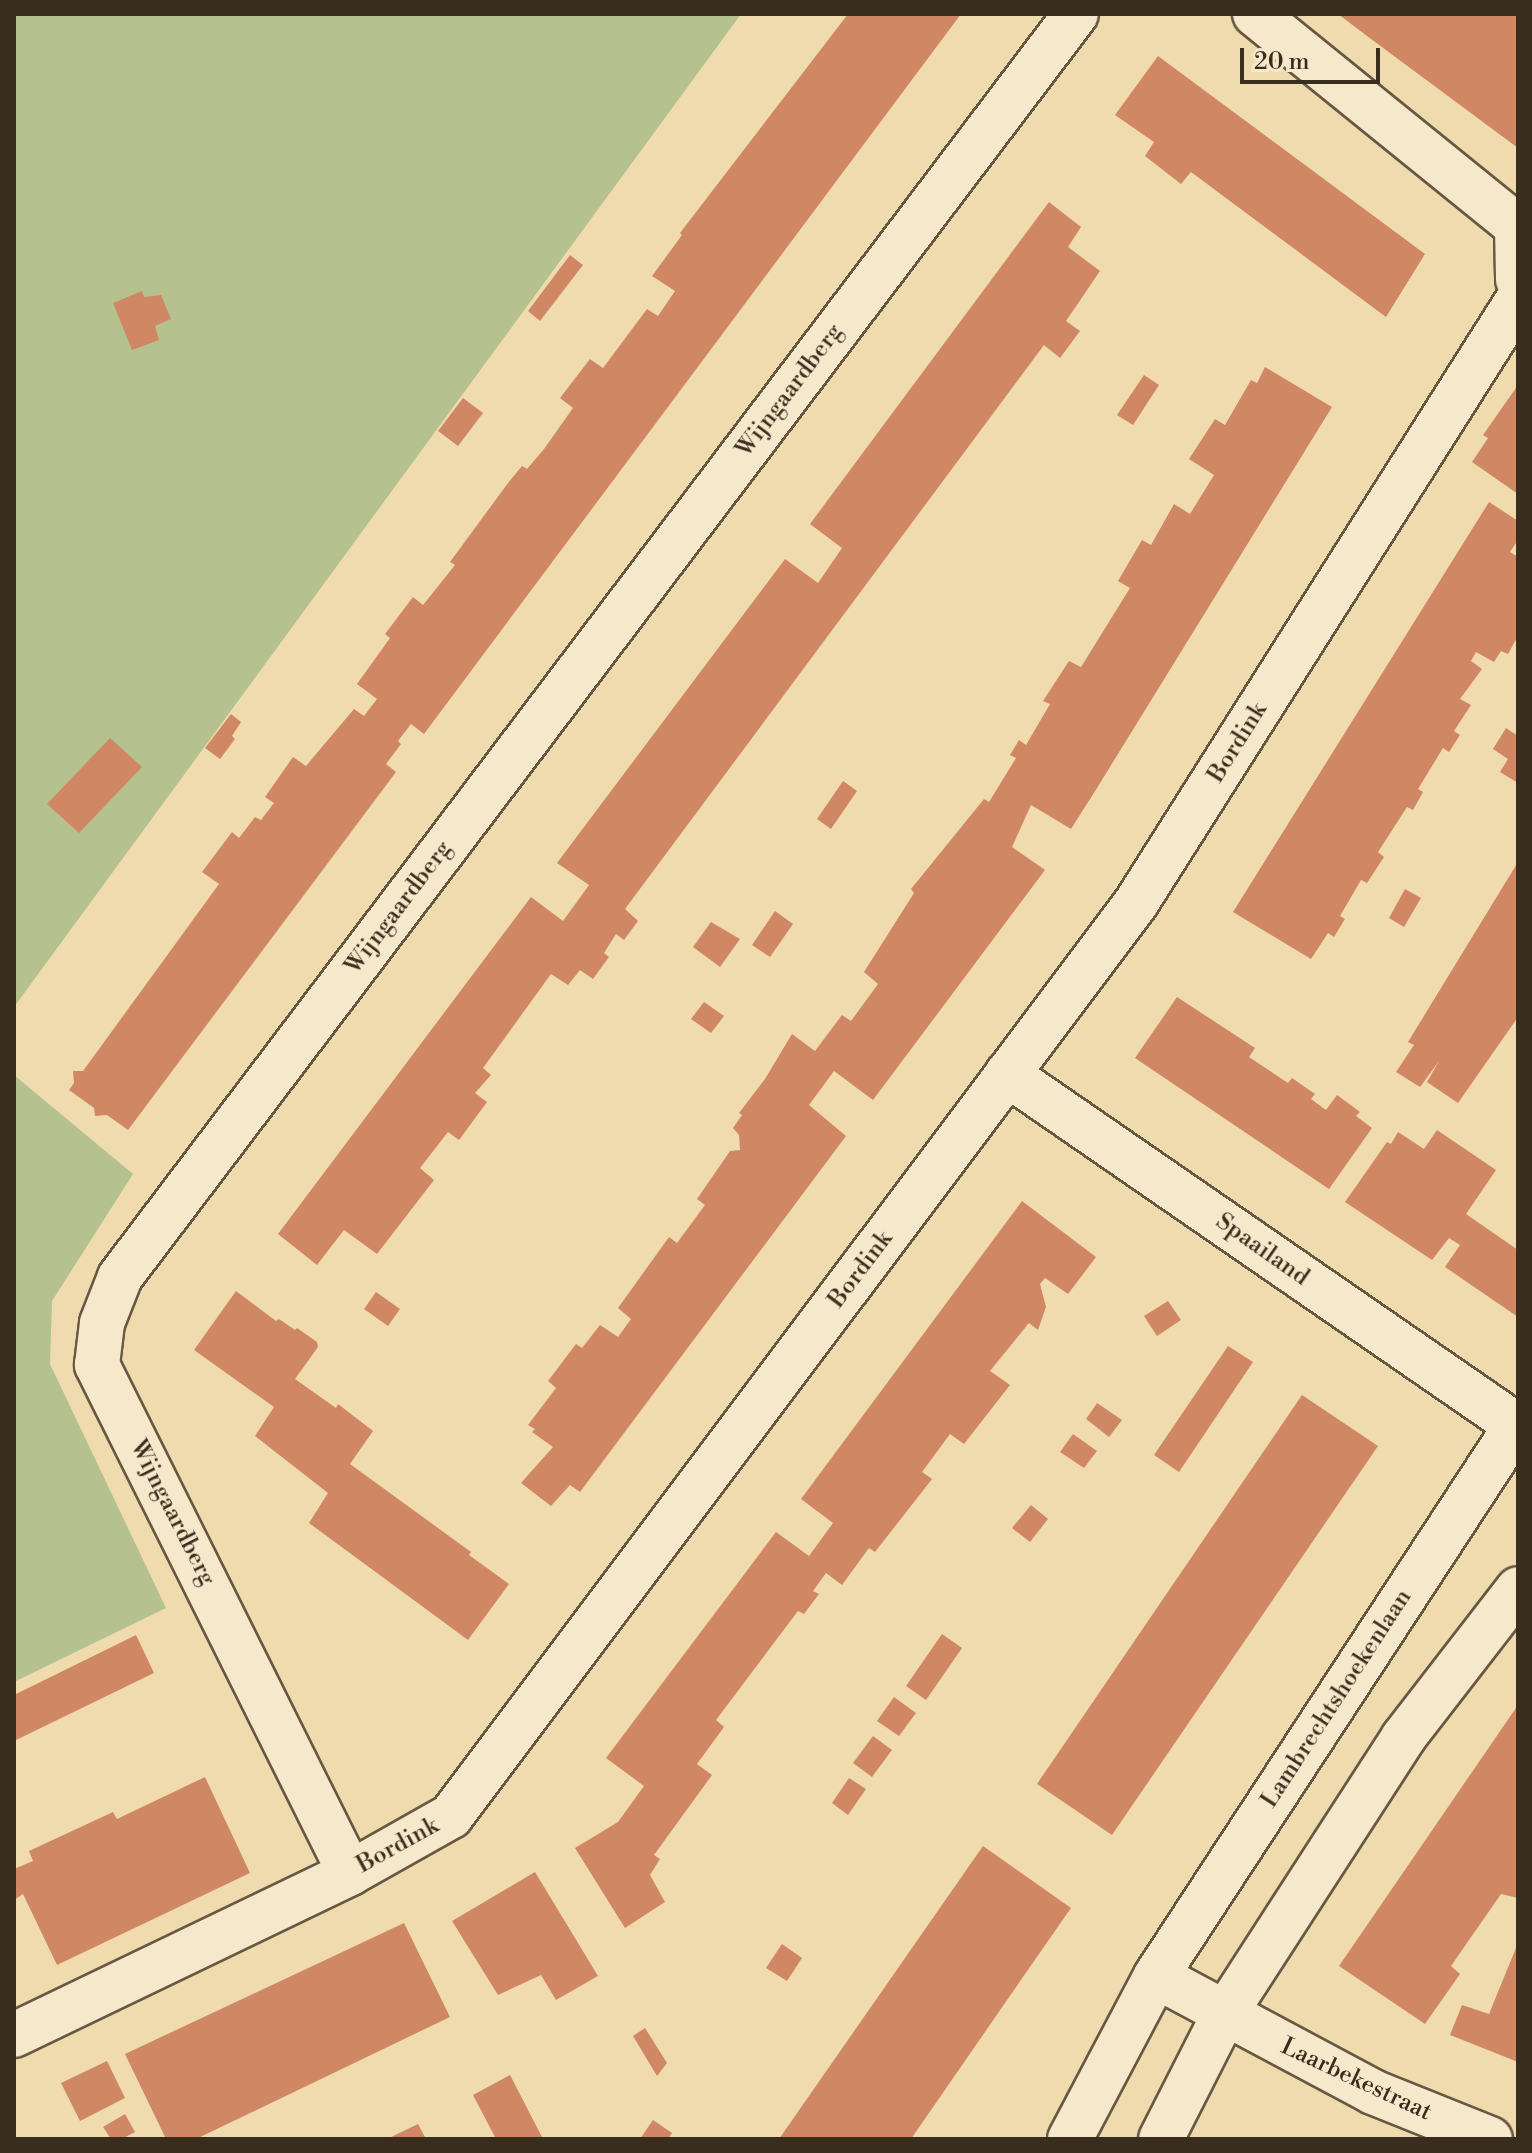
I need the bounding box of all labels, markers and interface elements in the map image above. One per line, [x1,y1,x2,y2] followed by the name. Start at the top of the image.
[1244,32,1384,82] scale bar
[1254,47,1310,77] text: 20 m
[731,319,849,463] street label: Wijngaardberg
[1202,698,1274,788] street label: Bordink
[340,836,458,980] street label: Wijngaardberg
[1210,1208,1314,1292] street label: Spaailand
[823,1226,899,1314] street label: Bordink
[123,1435,221,1591] street label: Wijngaardberg
[1256,1584,1418,1814] street label: Lambrechtshoekenlaan
[352,1812,444,1880] street label: Bordink
[1276,2033,1436,2127] street label: Laarbekestraat

